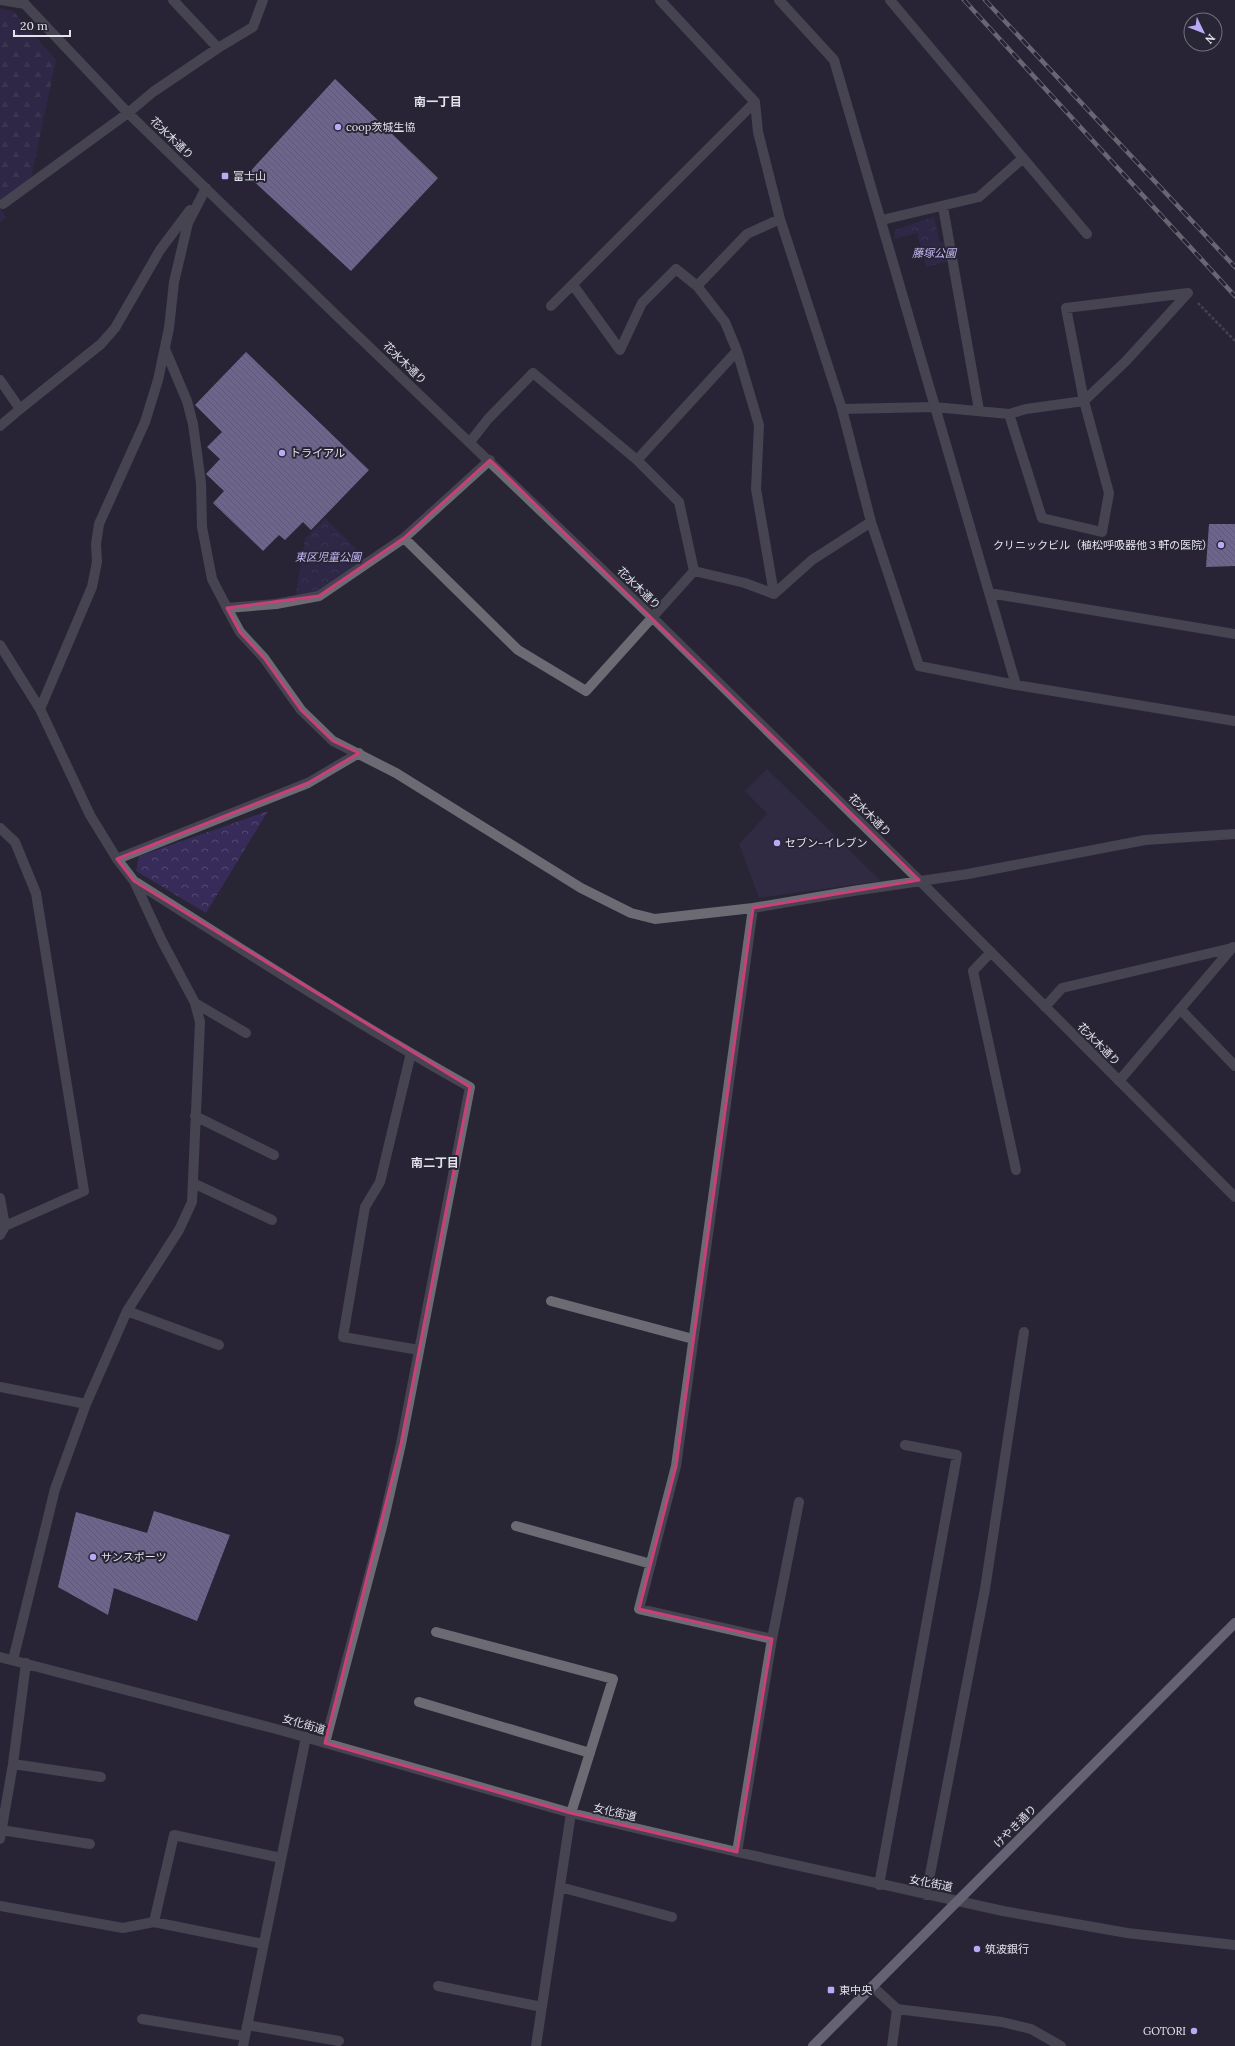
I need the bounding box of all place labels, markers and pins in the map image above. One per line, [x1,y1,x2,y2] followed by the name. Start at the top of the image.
[346,120,415,134] place label: coop茨城生協
[333,122,343,132] marker: coop茨城生協
[233,169,266,183] place label: 富士山
[220,171,230,181] marker: 富士山
[290,446,345,460] place label: トライアル
[277,448,287,458] marker: トライアル
[993,538,1213,552] place label: クリニックビル（植松呼吸器他３軒の医院）
[1216,540,1226,550] marker: クリニックビル（植松呼吸器他３軒の医院）
[785,836,867,850] place label: セブン-イレブン
[772,838,782,848] marker: セブン-イレブン
[101,1550,167,1564] place label: サンスポーツ
[88,1552,98,1562] marker: サンスポーツ
[985,1942,1029,1956] place label: 筑波銀行
[972,1944,982,1954] marker: 筑波銀行
[839,1983,873,1997] place label: 東中央
[826,1985,836,1995] marker: 東中央
[1143,2024,1186,2038] place label: GOTORI
[1189,2026,1199,2036] marker: GOTORI

